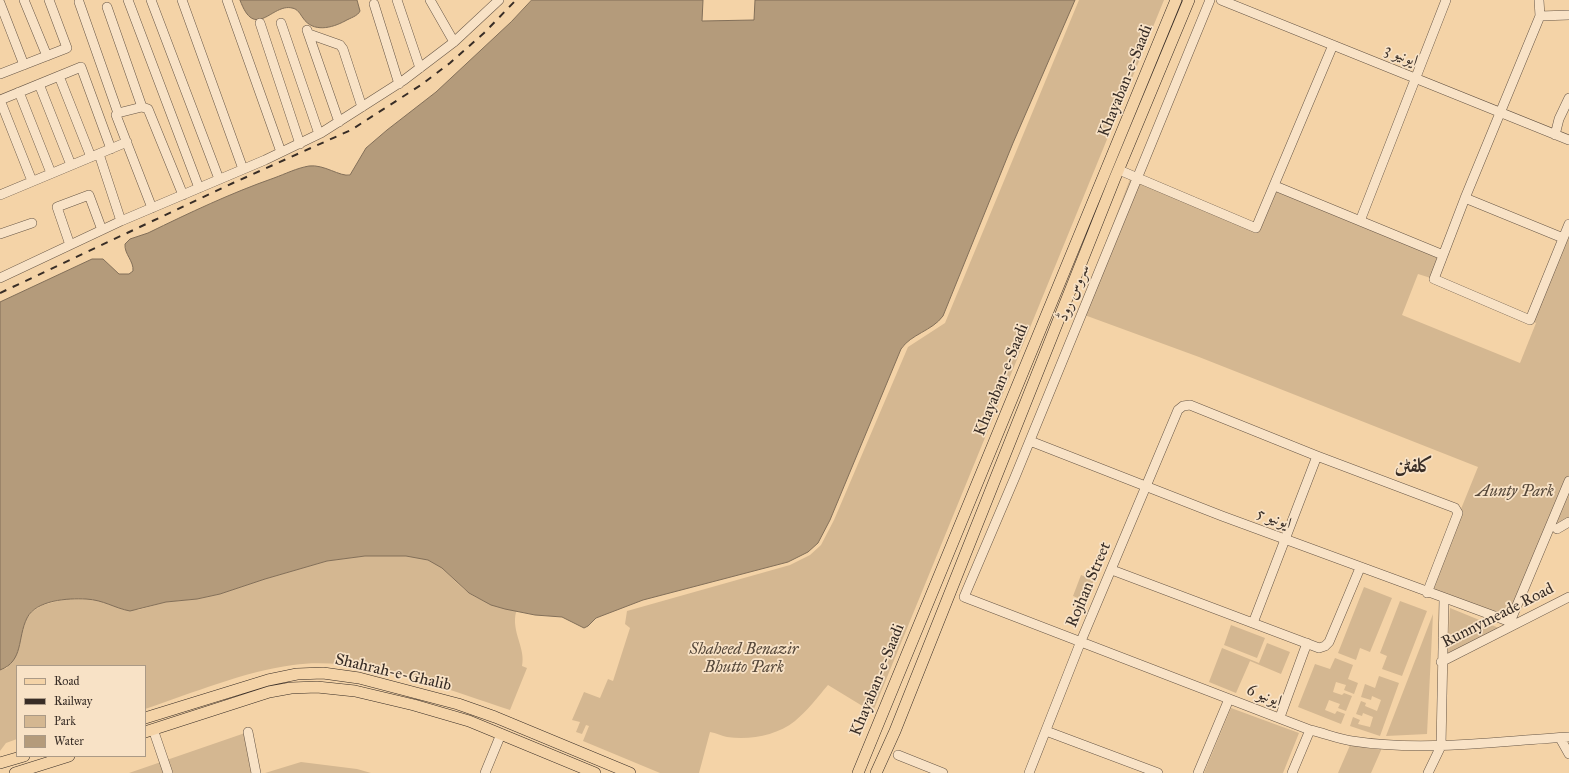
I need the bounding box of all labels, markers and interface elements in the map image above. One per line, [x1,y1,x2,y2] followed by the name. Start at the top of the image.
[1095,22,1157,140] street label: Khayaban-e-Saadi
[1381,41,1421,71] street label: ایونیو 3
[1053,262,1095,324] street label: سروس روڈ
[971,321,1033,439] street label: Khayaban-e-Saadi
[1395,455,1433,479] district label: کلفٹن
[1476,482,1554,502] park label: Aunty Park
[1254,504,1294,534] street label: ایونیو 5
[1062,540,1116,630] street label: Rojhan Street
[1439,579,1557,653] street label: Runnymeade Road
[847,621,909,739] street label: Khayaban-e-Saadi
[690,640,798,678] park label: Shaheed Benazir Bhutto Park
[333,650,453,696] street label: Shahrah-e-Ghalib
[16,665,146,757] legend
[54,674,80,688] text: Road
[1244,681,1284,711] street label: ایونیو 6
[54,694,92,708] text: Railway
[54,714,76,728] text: Park
[54,734,84,748] text: Water

